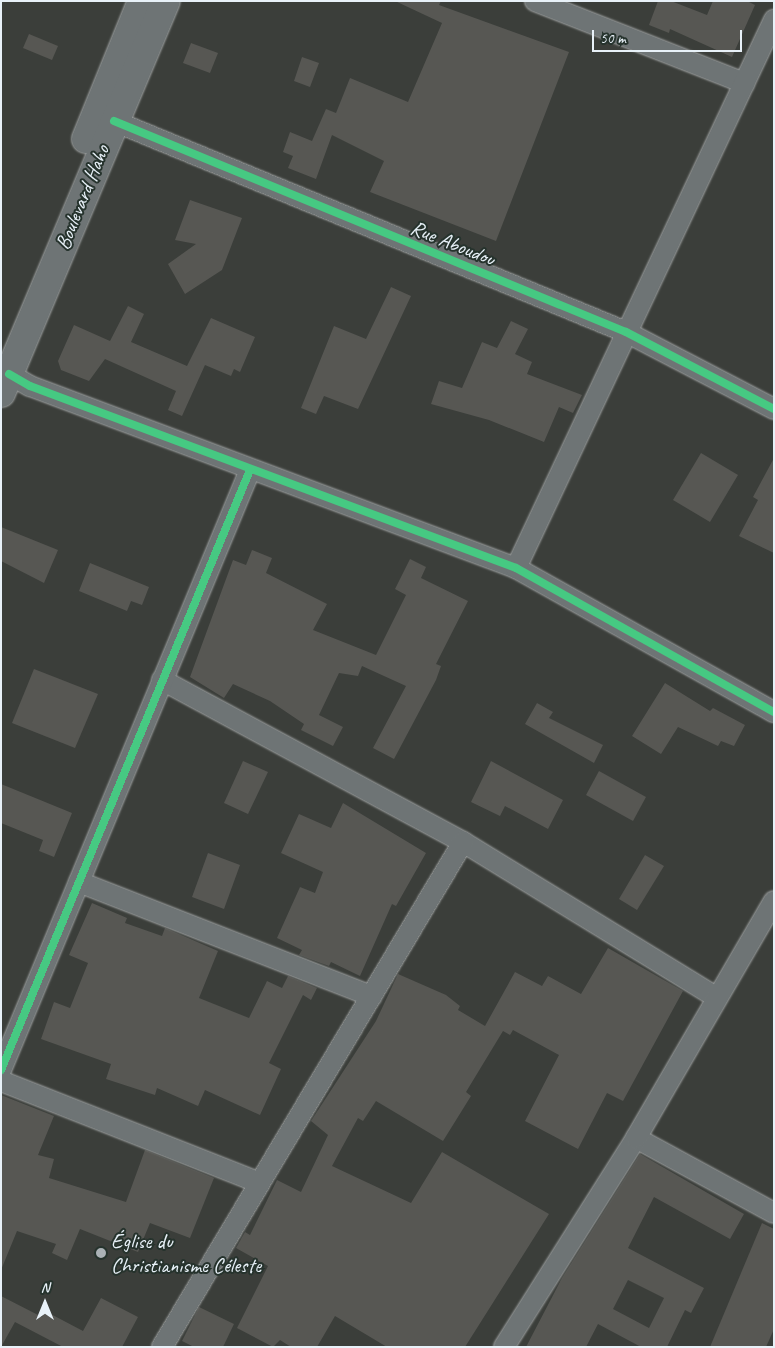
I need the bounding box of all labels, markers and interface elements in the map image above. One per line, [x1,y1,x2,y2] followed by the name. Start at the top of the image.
[595,20,745,52] scale bar
[600,29,626,48] text: 50 m
[49,141,115,253] street label: Boulevard Haho
[407,215,499,271] street label: Rue Aboudou
[111,1228,261,1278] place label: Église du Christianisme Céleste
[95,1247,107,1259] marker: Église du Christianisme Céleste
[20,1278,70,1328] north arrow
[41,1279,49,1296] text: N

